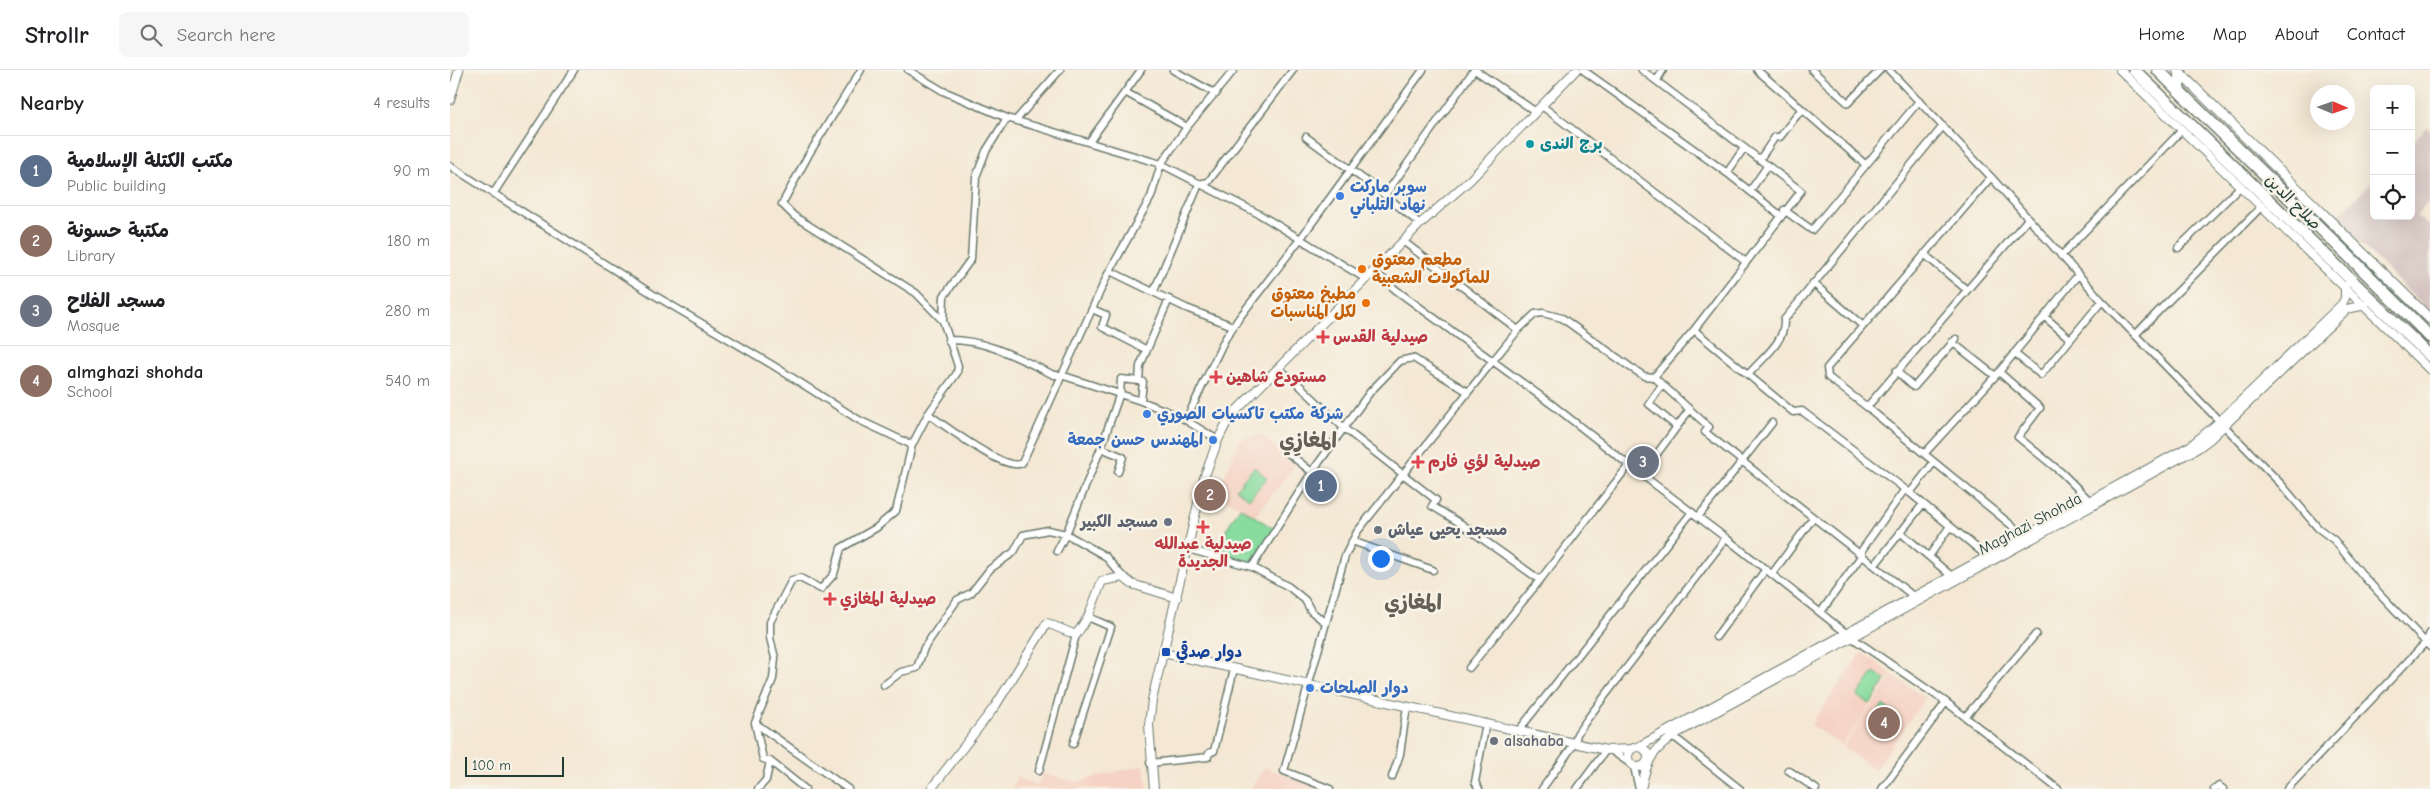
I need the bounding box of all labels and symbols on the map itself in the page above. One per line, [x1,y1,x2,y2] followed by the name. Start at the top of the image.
[2310,85,2355,130] north arrow
[1540,135,1603,153] place label: برج الندى
[1524,138,1536,150] marker: برج الندى
[2261,170,2325,234] street label: صلاح الدين
[1350,178,1427,219] place label: سوبر ماركت نهاد التلباني
[1334,190,1346,202] marker: سوبر ماركت نهاد التلباني
[1372,251,1490,288] place label: مطعم معتوق للمأكولات الشعبية
[1356,263,1368,275] marker: مطعم معتوق للمأكولات الشعبية
[1271,285,1356,321] place label: مطبخ معتوق لكل المناسبات
[1360,297,1372,309] marker: مطبخ معتوق لكل المناسبات
[1333,328,1428,346] place label: صيدلية القدس
[1317,331,1329,343] marker: صيدلية القدس
[1226,368,1327,387] place label: مستودع شاهين
[1210,371,1222,383] marker: مستودع شاهين
[1157,405,1343,426] place label: شركة مكتب تاكسيات الصوري
[1141,408,1153,420] marker: شركة مكتب تاكسيات الصوري
[1279,428,1337,456] district label: المغازِي
[1067,431,1203,449] place label: المهندس حسن جمعة
[1207,434,1219,446] marker: المهندس حسن جمعة
[1627,443,1659,481] pin: 3
[1428,453,1541,474] place label: صيدلية لؤي فارم
[1412,456,1424,468] marker: صيدلية لؤي فارم
[1305,467,1337,505] pin: 1
[1194,476,1226,514] pin: 2
[1975,489,2085,559] street label: Maghazi Shohda
[1079,513,1158,531] place label: مسجد الكبير
[1162,516,1174,528] marker: مسجد الكبير
[1197,521,1209,533] marker: صيدلية عبدالله الجديدة
[1388,521,1507,540] place label: مسجد يحيى عياش
[1372,524,1384,536] marker: مسجد يحيى عياش
[1154,535,1252,571] place label: صيدلية عبدالله الجديدة
[1368,546,1394,572] your location
[840,590,937,611] place label: صيدلية المغازي
[1384,590,1442,618] district label: المغازي
[824,593,836,605] marker: صيدلية المغازي
[1176,640,1242,664] place label: دوار صدقي
[1160,646,1172,658] marker: دوار صدقي
[1320,679,1409,698] place label: دوار الصلحات
[1304,682,1316,694] marker: دوار الصلحات
[1868,704,1900,742] pin: 4
[1504,732,1564,750] place label: alsahaba
[1488,735,1500,747] marker: alsahaba
[465,754,564,777] scale bar

